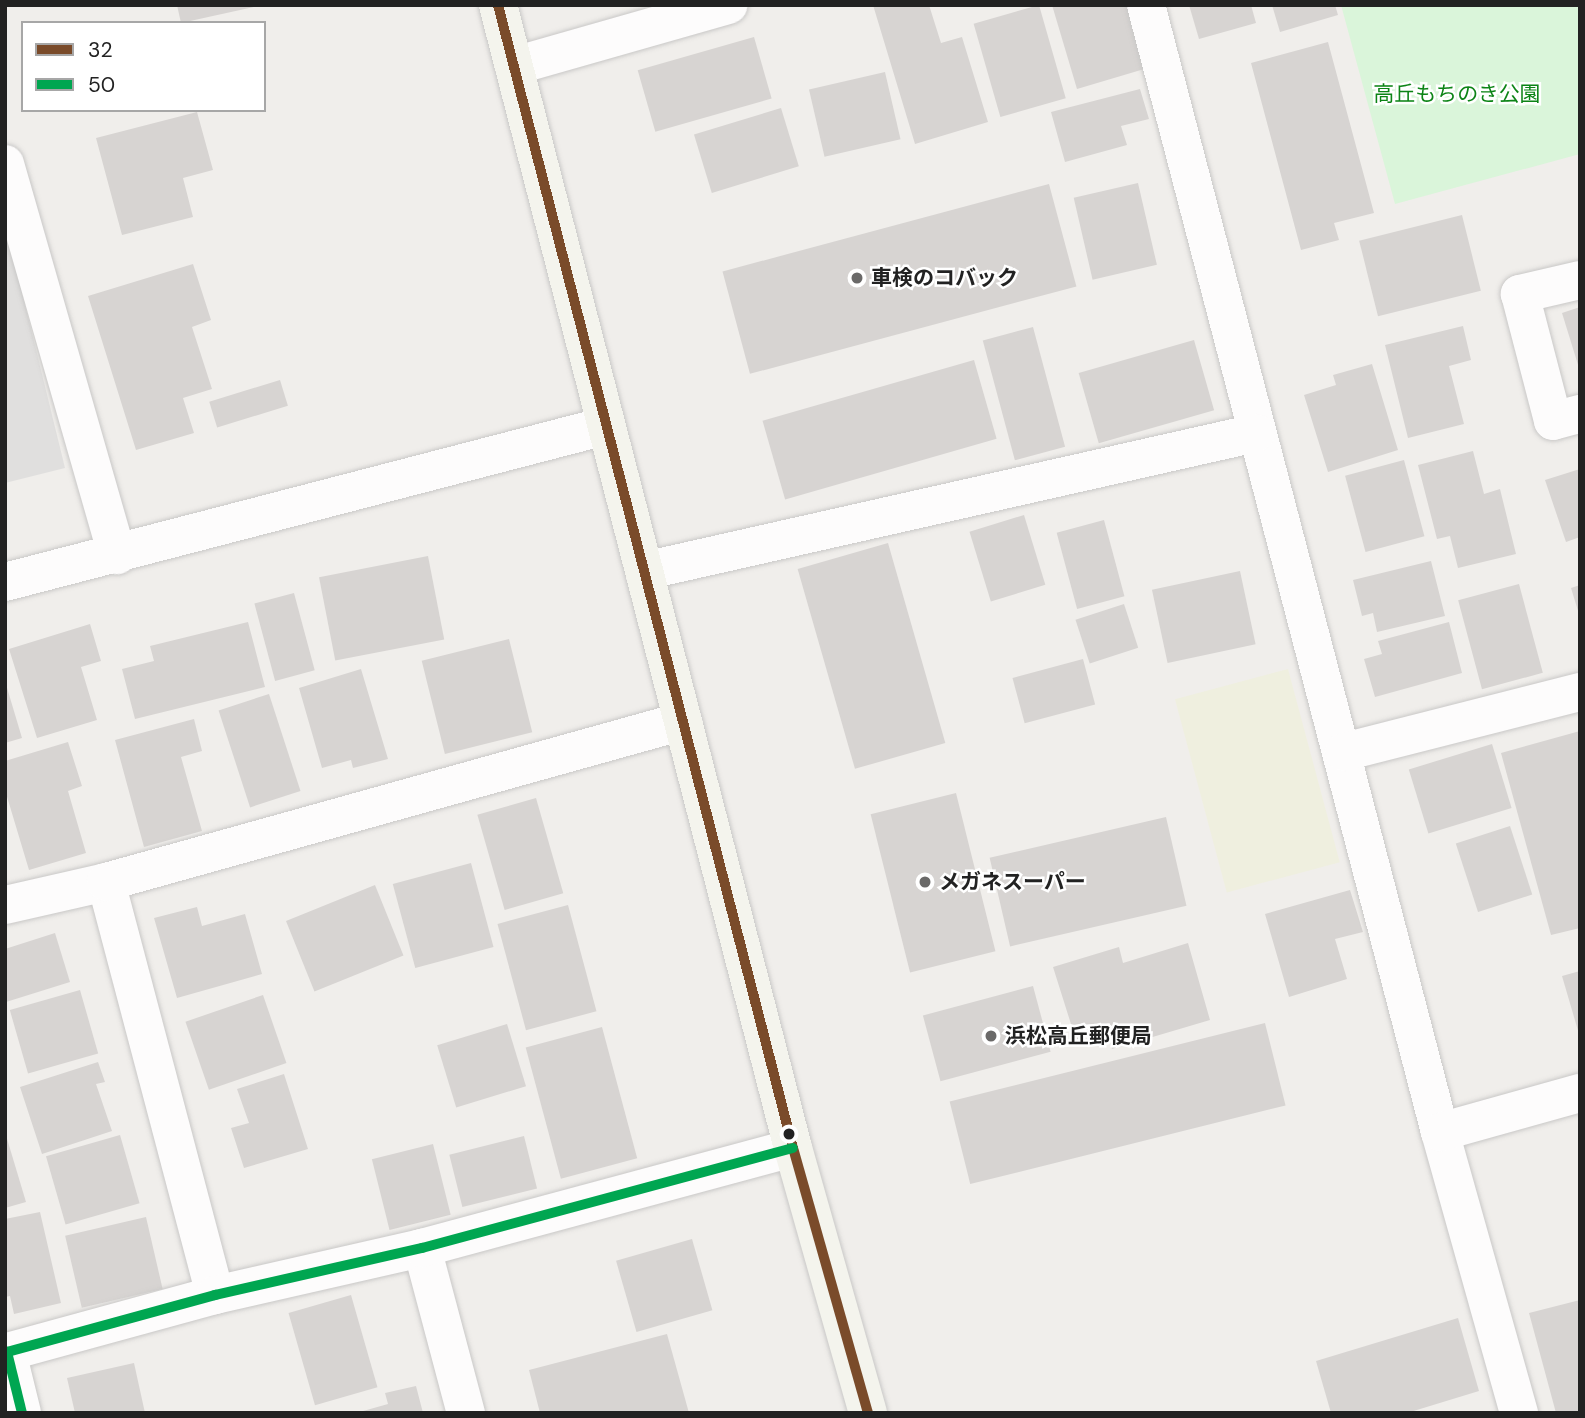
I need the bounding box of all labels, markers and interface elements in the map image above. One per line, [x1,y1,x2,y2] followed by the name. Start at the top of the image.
[21,21,266,112] legend
[88,36,113,64] text: 32
[88,71,115,99] text: 50
[1373,81,1541,107] park label: 高丘もちのき公園
[871,265,1018,291] place label: 車検のコバック
[849,270,865,286] marker: 車検のコバック
[939,869,1086,895] place label: メガネスーパー
[917,874,933,890] marker: メガネスーパー
[1005,1023,1152,1049] place label: 浜松高丘郵便局
[983,1028,999,1044] marker: 浜松高丘郵便局
[782,1127,796,1141] unlabelled marker

